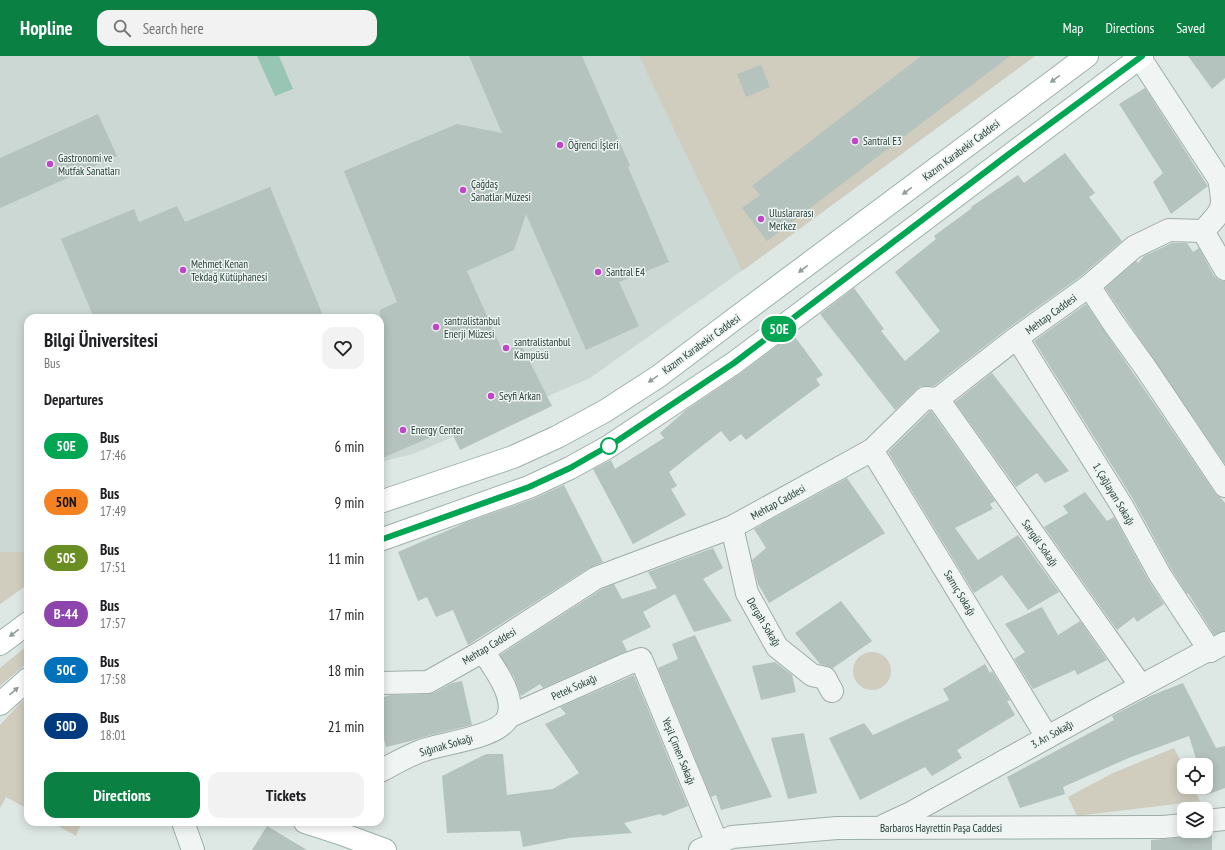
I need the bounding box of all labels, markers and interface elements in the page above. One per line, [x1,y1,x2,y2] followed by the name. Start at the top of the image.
[97,10,377,46] search box
[20,16,73,40] text: Hopline
[111,17,133,39] icon: search
[143,19,204,38] text: Search here
[1063,19,1083,37] text: Map
[1105,19,1154,37] text: Directions
[1176,19,1205,37] text: Saved
[1050,75,1061,84] one-way arrow
[920,116,1002,184] street label: Kazım Karabekir Caddesi
[863,134,902,148] place label: Santral E3
[850,136,860,146] marker: Santral E3
[568,138,619,152] place label: Öğrenci İşleri
[555,140,565,150] marker: Öğrenci İşleri
[58,151,120,178] place label: Gastronomi ve Mutfak Sanatları
[45,159,55,169] marker: Gastronomi ve Mutfak Sanatları
[471,177,531,204] place label: Çağdaş Sanatlar Müzesi
[458,185,468,195] marker: Çağdaş Sanatlar Müzesi
[901,187,912,195] one-way arrow
[769,206,814,233] place label: Uluslararası Merkez
[756,214,766,224] marker: Uluslararası Merkez
[191,257,267,284] place label: Mehmet Kenan Tekdağ Kütüphanesi
[178,265,188,275] marker: Mehmet Kenan Tekdağ Kütüphanesi
[606,265,645,279] place label: Santral E4
[797,265,808,273] one-way arrow
[593,267,603,277] marker: Santral E4
[1022,291,1080,337] street label: Mehtap Caddesi
[659,311,743,377] street label: Kazım Karabekir Caddesi
[444,314,501,341] place label: santralistanbul Enerji Müzesi
[756,316,802,342] line badge: 50E
[769,320,789,338] text: 50E
[431,322,441,332] marker: santralistanbul Enerji Müzesi
[322,327,364,369] button: heart
[44,328,158,352] text: Bilgi Üniversitesi
[514,335,571,362] place label: santralistanbul Kampüsü
[501,343,511,353] marker: santralistanbul Kampüsü
[44,355,60,372] text: Bus
[648,375,658,383] one-way arrow
[499,389,541,403] place label: Seyfi Arkan
[44,390,103,409] text: Departures
[486,391,496,401] marker: Seyfi Arkan
[411,423,464,437] place label: Energy Center
[398,425,408,435] marker: Energy Center
[100,428,119,447] text: Bus
[56,437,76,455] text: 50E
[334,437,364,456] text: 6 min
[600,437,618,455] unlabelled marker
[100,447,126,464] text: 17:46
[1090,460,1138,528] street label: 1. Çağlayan Sokağı
[748,481,808,523] street label: Mehtap Caddesi
[100,484,119,503] text: Bus
[56,493,76,511] text: 50N
[334,493,364,512] text: 9 min
[100,503,126,520] text: 17:49
[1019,517,1061,569] street label: Sarıgül Sokağı
[100,540,119,559] text: Bus
[56,549,76,567] text: 50S
[328,549,364,568] text: 11 min
[100,559,126,576] text: 17:51
[941,568,979,618] street label: Sarnıç Sokağı
[744,595,784,649] street label: Dergah Sokağı
[100,596,119,615] text: Bus
[54,605,78,623] text: B-44
[328,605,364,624] text: 17 min
[100,615,126,632] text: 17:57
[460,624,518,668] street label: Mehtap Caddesi
[9,629,19,637] one-way arrow
[100,652,119,671] text: Bus
[56,661,76,679] text: 50C
[328,661,364,680] text: 18 min
[100,671,126,688] text: 17:58
[549,671,599,703] street label: Petek Sokağı
[8,687,19,696] one-way arrow
[100,708,119,727] text: Bus
[659,715,699,787] street label: Yeşil Çimen Sokağı
[56,717,76,735] text: 50D
[328,717,364,736] text: 21 min
[1028,717,1076,751] street label: 3. Arı Sokağı
[100,727,126,744] text: 18:01
[418,731,474,759] street label: Sığınak Sokağı
[1177,758,1213,838] map controls
[1177,758,1213,794] button: locate
[44,772,200,818] button: Directions
[208,772,364,818] button: Tickets
[1177,802,1213,838] button: layers
[880,821,1002,835] street label: Barbaros Hayrettin Paşa Caddesi

